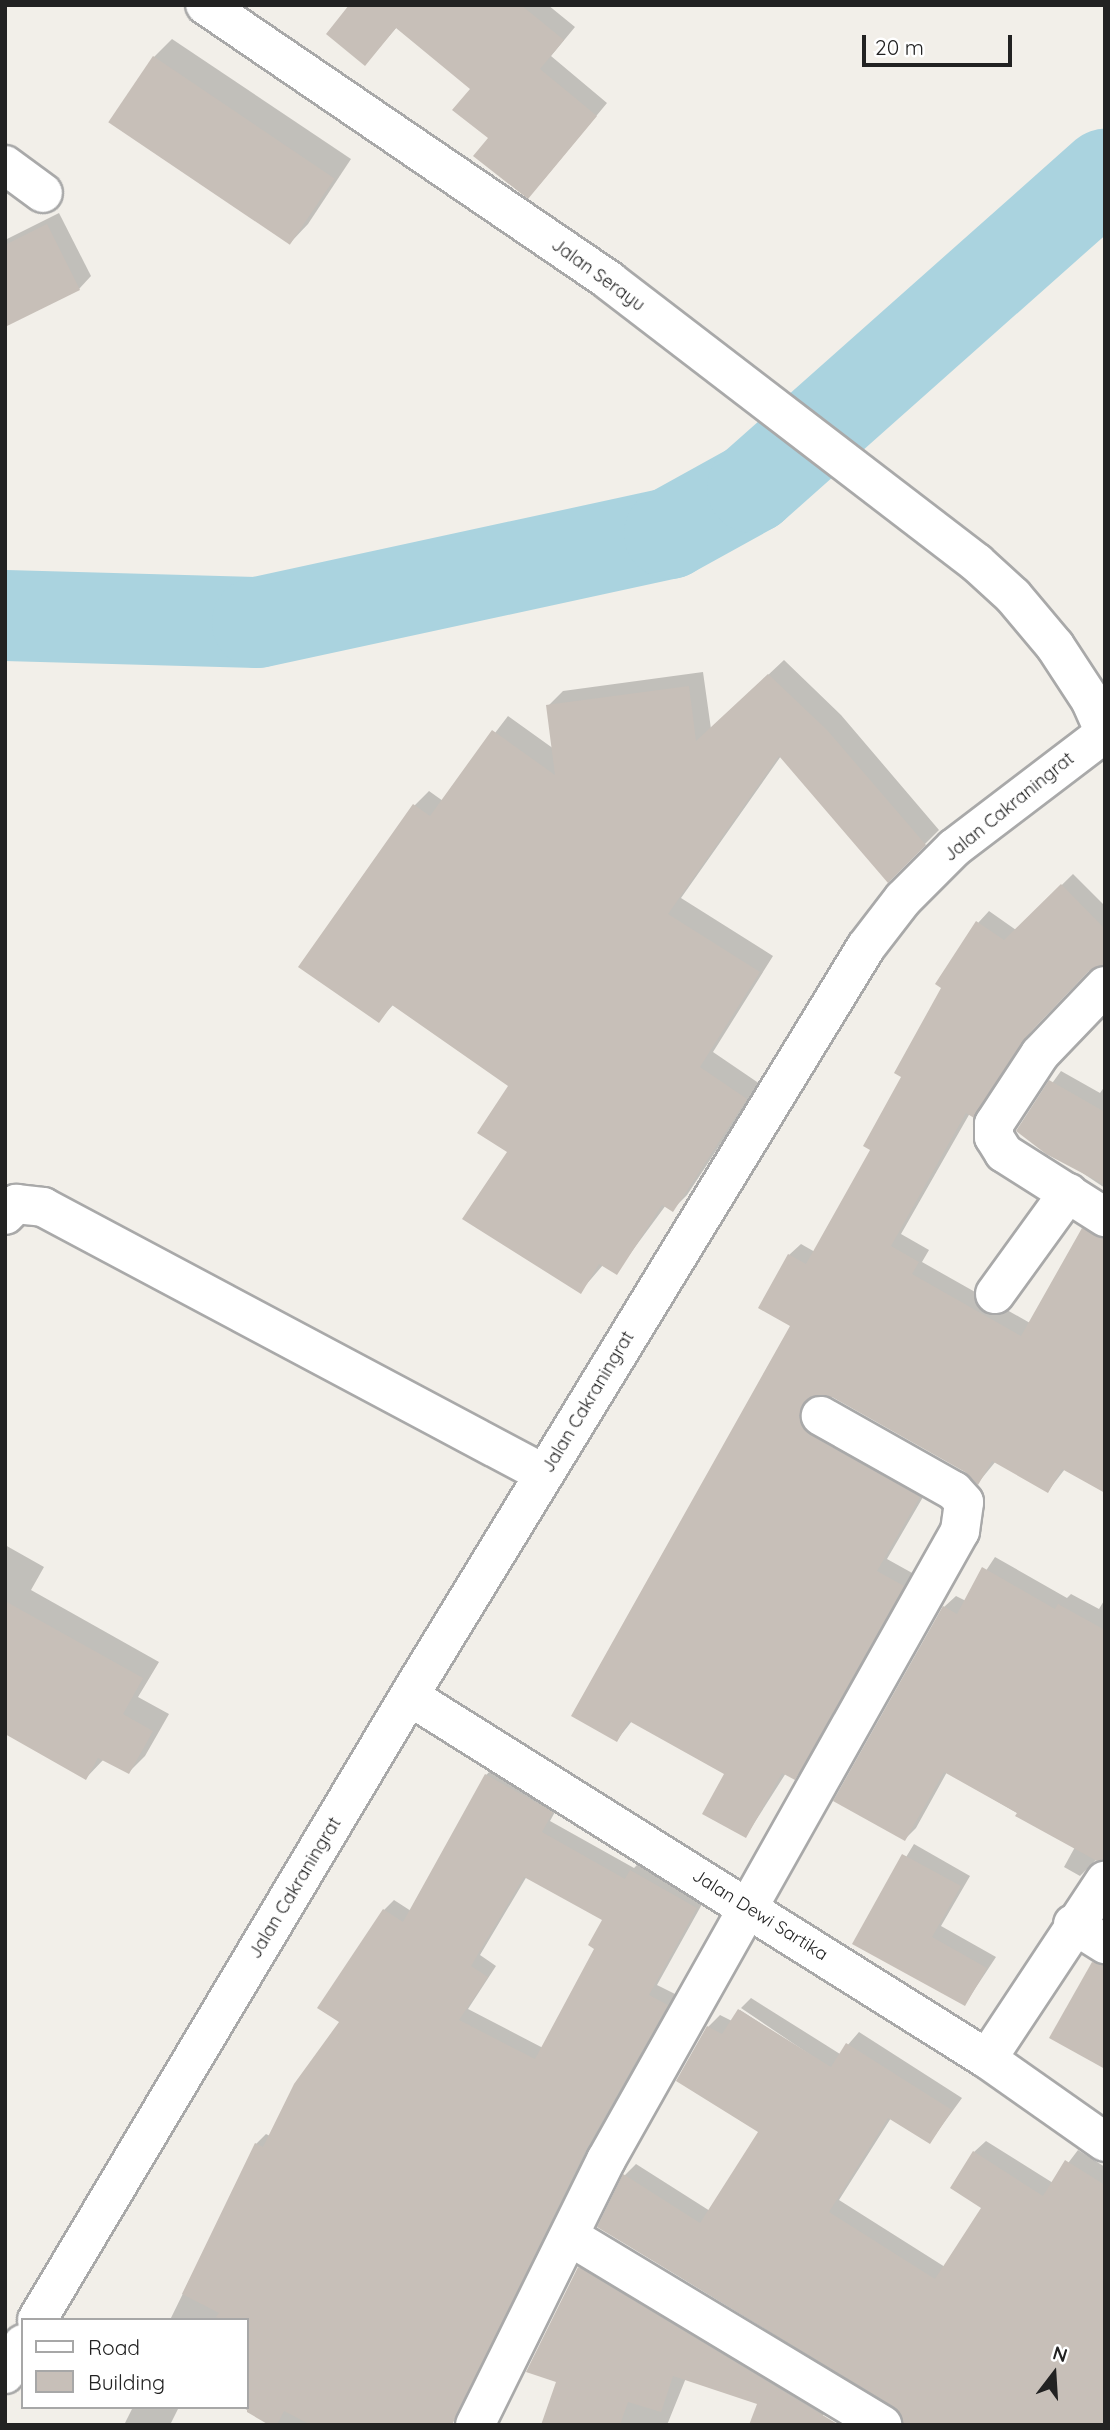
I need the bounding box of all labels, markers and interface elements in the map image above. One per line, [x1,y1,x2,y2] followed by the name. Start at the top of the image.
[865,21,1016,65] scale bar
[875,34,924,60] text: 20 m
[547,234,649,316] street label: Jalan Serayu
[940,748,1078,866] street label: Jalan Cakraningrat
[537,1327,639,1477] street label: Jalan Cakraningrat
[244,1813,346,1963] street label: Jalan Cakraningrat
[688,1865,832,1965] street label: Jalan Dewi Sartika
[21,2318,248,2409] legend
[88,2334,140,2360] text: Road
[1019,2339,1089,2409] north arrow
[1050,2340,1070,2367] text: N
[88,2369,165,2395] text: Building

